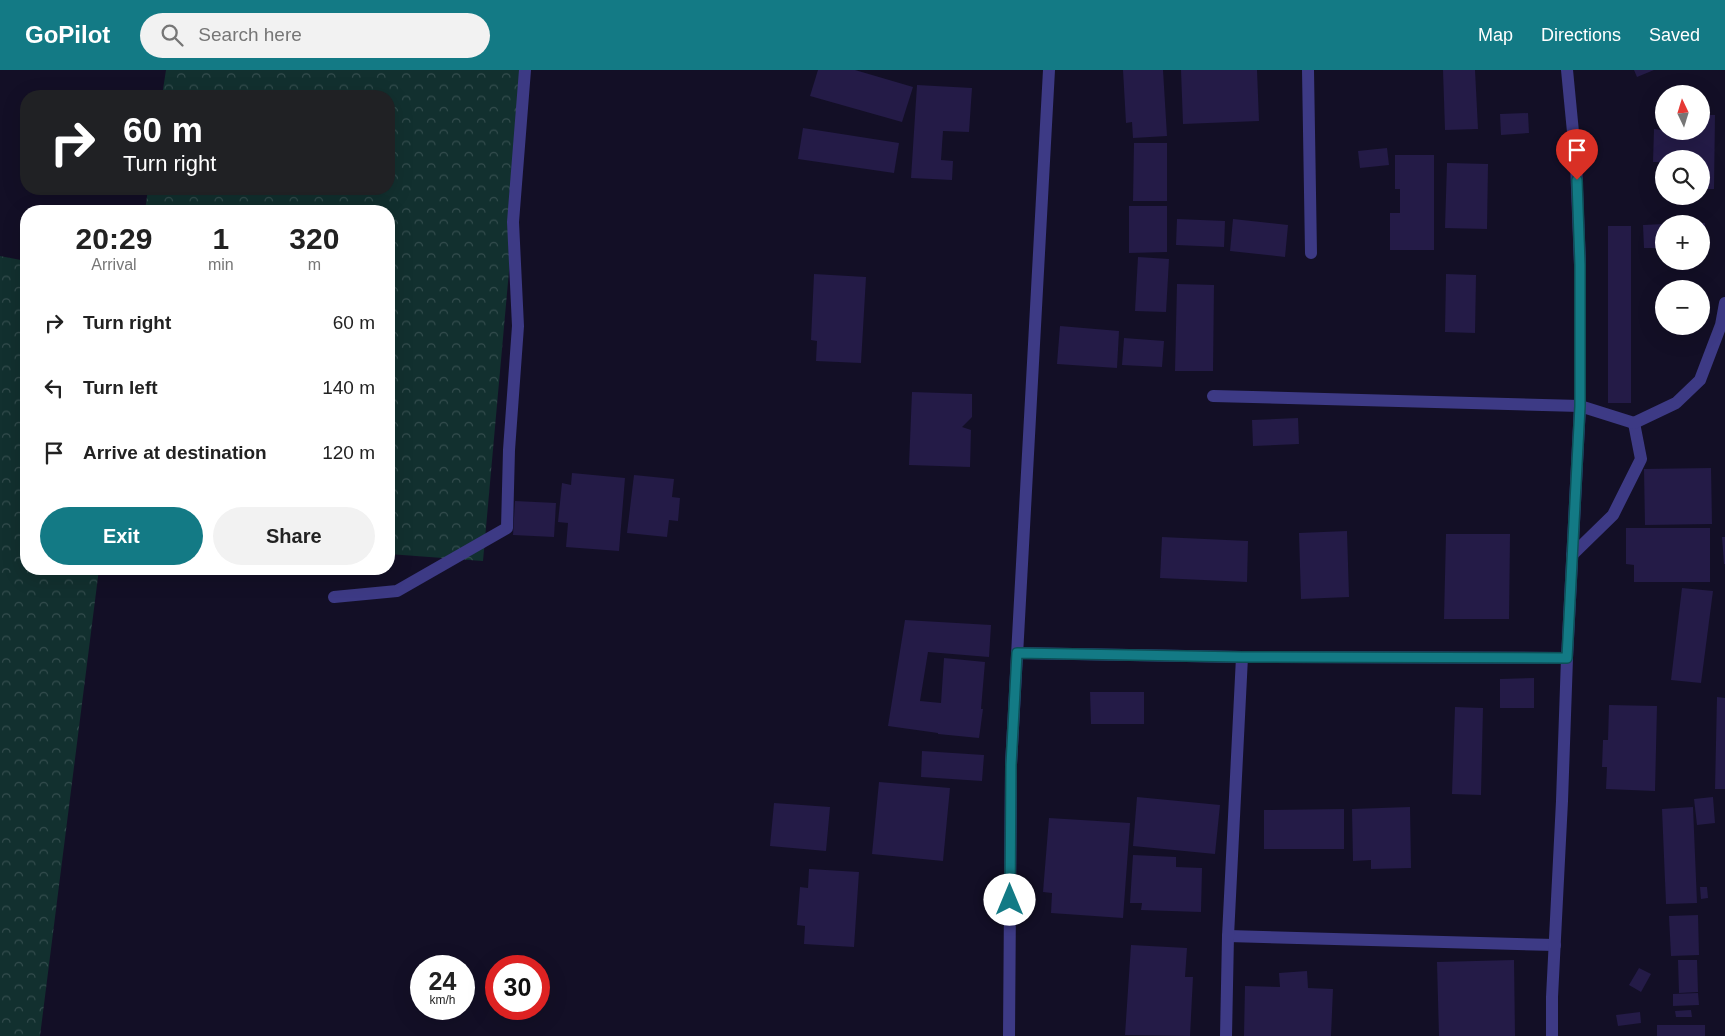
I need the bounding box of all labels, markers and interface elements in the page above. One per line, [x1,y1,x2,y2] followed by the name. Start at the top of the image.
[140,13,490,58] search box
[25,21,110,48] text: GoPilot
[158,21,186,49] icon: search
[198,24,302,45] text: Search here
[1478,25,1513,45] text: Map
[1541,25,1621,45] text: Directions
[1649,25,1700,45] text: Saved
[1655,85,1710,140] north arrow
[1655,85,1710,335] map controls
[40,110,105,175] icon: right
[123,110,203,149] text: 60 m
[1556,129,1598,180] pin
[1563,136,1591,164] icon: arrive
[1655,150,1710,205] button: search
[123,151,216,176] text: Turn right
[1655,215,1710,270] button: +
[76,222,152,255] text: 20:29
[212,222,229,255] text: 1
[289,222,339,255] text: 320
[91,256,137,273] text: Arrival
[208,256,234,273] text: min
[308,256,321,273] text: m
[1655,280,1710,335] button: −
[40,309,68,337] icon: right
[83,312,171,333] text: Turn right
[333,312,375,333] text: 60 m
[40,374,68,402] icon: left
[83,377,158,398] text: Turn left
[322,377,375,398] text: 140 m
[40,439,68,467] icon: arrive
[83,442,267,463] text: Arrive at destination
[322,442,375,463] text: 120 m
[40,507,203,565] button: Exit
[213,507,375,565] button: Share
[983,873,1035,925] position arrow
[485,955,550,1020] speed limit sign: 30
[429,967,456,995] text: 24
[429,993,456,1007] text: km/h

